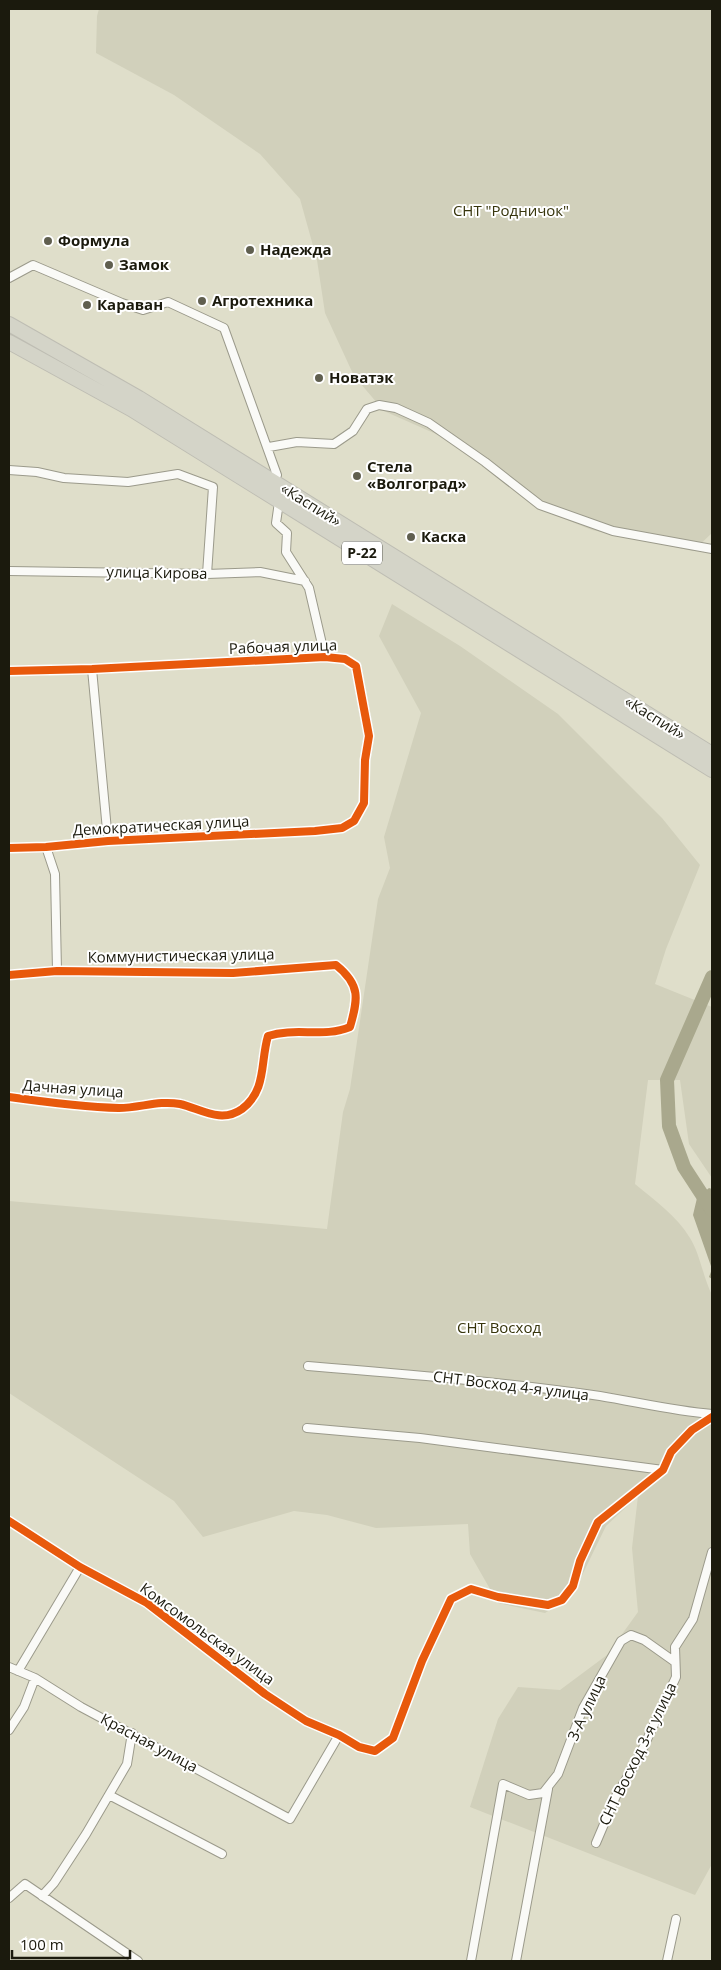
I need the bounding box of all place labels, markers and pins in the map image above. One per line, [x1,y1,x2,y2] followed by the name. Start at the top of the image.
[58,230,130,250] place label: Формула
[42,235,54,247] marker: Формула
[260,239,331,259] place label: Надежда
[244,244,256,256] marker: Надежда
[119,254,170,274] place label: Замок
[103,259,115,271] marker: Замок
[212,290,313,310] place label: Агротехника
[97,294,163,314] place label: Караван
[196,295,208,307] marker: Агротехника
[81,299,93,311] marker: Караван
[329,367,394,387] place label: Новатэк
[313,372,325,384] marker: Новатэк
[367,456,467,493] place label: Стела «Волгоград»
[351,470,363,482] marker: Стела «Волгоград»
[421,526,466,546] place label: Каска
[405,531,417,543] marker: Каска

